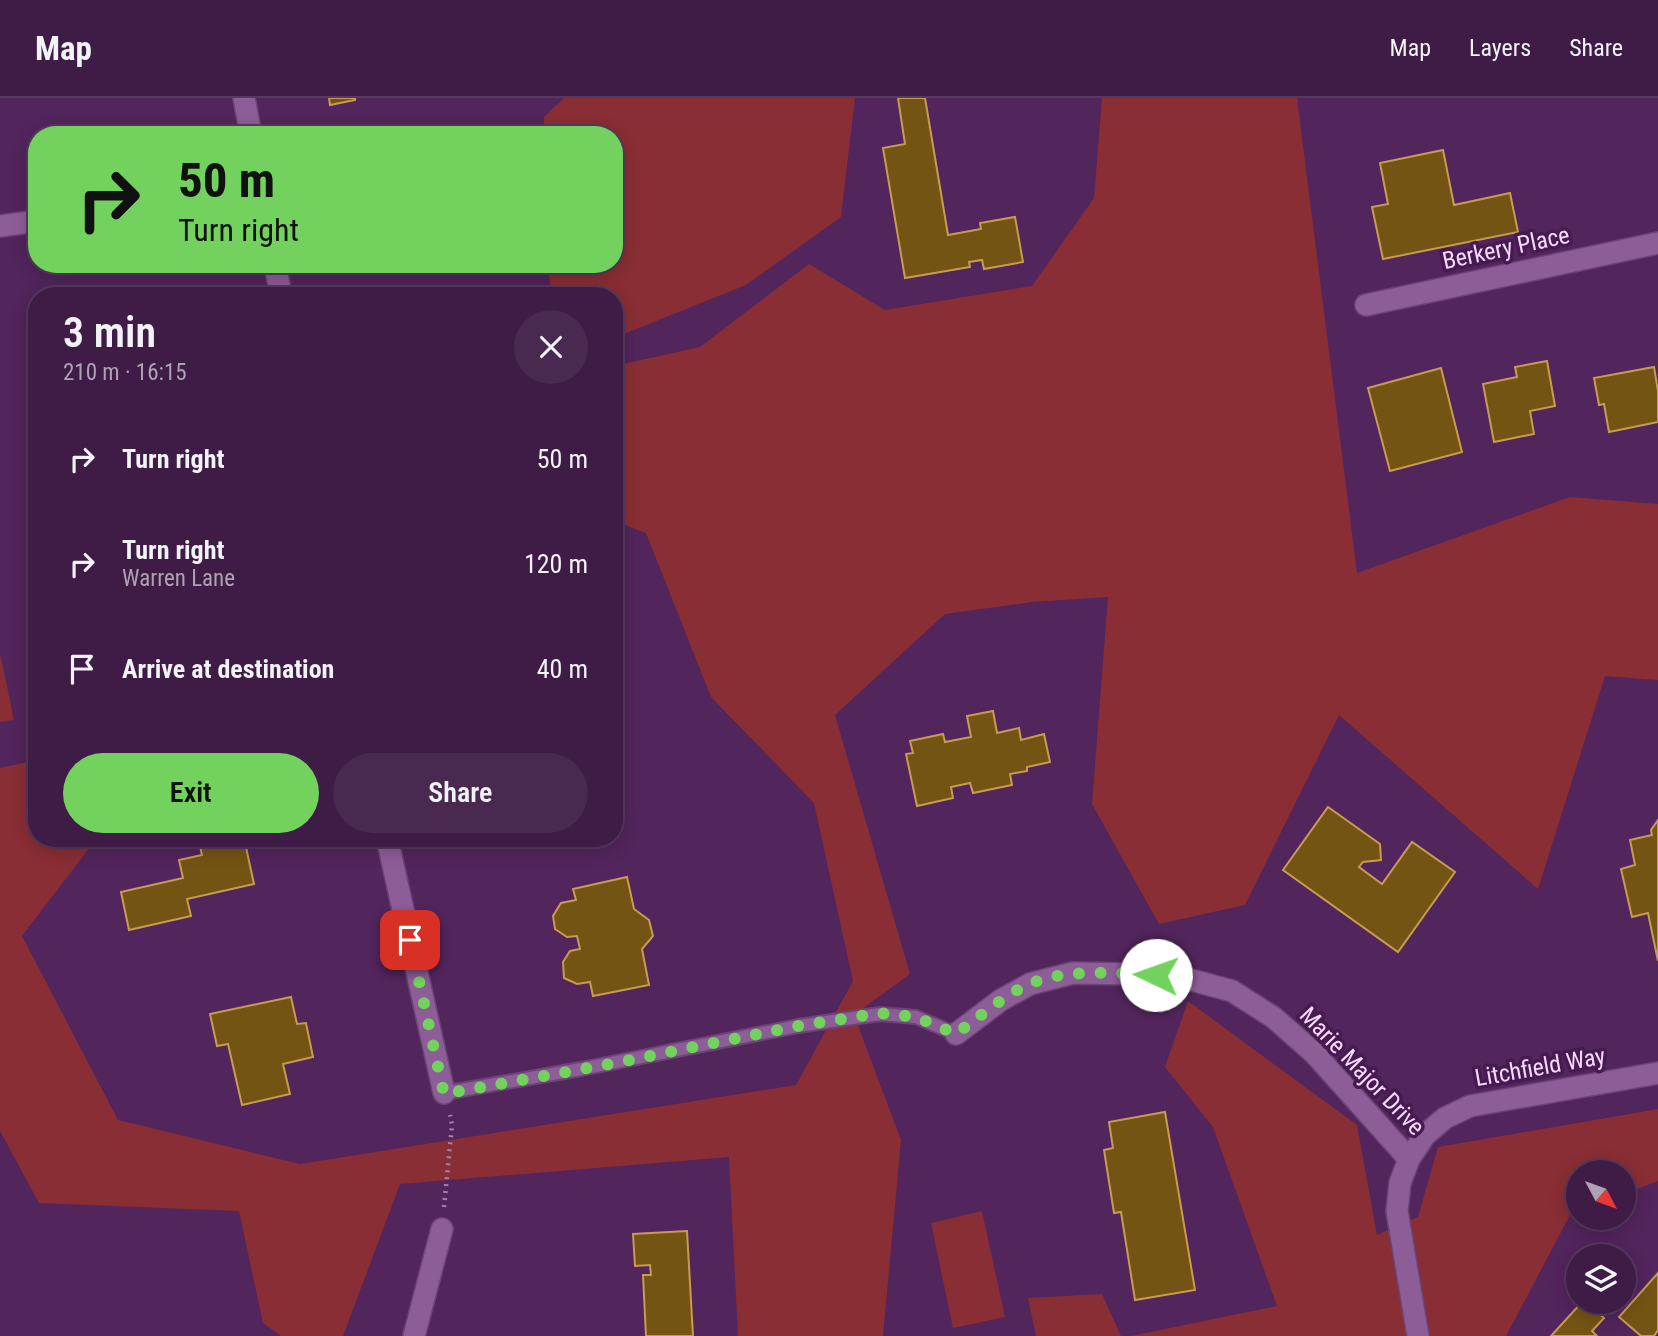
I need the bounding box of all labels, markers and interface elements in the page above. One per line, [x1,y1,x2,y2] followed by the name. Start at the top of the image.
[35,29,92,68] text: Map
[1390,34,1431,62] text: Map
[1469,34,1531,62] text: Layers
[1569,34,1623,62] text: Share
[178,152,275,209] text: 50 m
[63,154,154,245] icon: right
[178,211,299,249] text: Turn right
[1440,221,1572,275] street label: Berkery Place
[63,308,156,357] text: 3 min
[514,310,588,384] button: close
[63,359,187,386] text: 210 m · 16:15
[63,440,101,478] icon: right
[122,444,224,474] text: Turn right
[537,444,588,474] text: 50 m
[122,535,224,565] text: Turn right
[63,545,101,583] icon: right
[524,549,588,579] text: 120 m
[122,565,235,592] text: Warren Lane
[63,650,101,688] icon: arrive
[122,654,334,684] text: Arrive at destination
[537,654,588,684] text: 40 m
[63,753,319,833] button: Exit
[333,753,588,833] button: Share
[380,910,440,970] pin
[391,921,429,959] icon: arrive
[1119,938,1193,1012] position arrow
[1294,1001,1430,1141] street label: Marie Major Drive
[1473,1042,1607,1092] street label: Litchfield Way
[1566,1160,1636,1230] north arrow
[1566,1160,1636,1314] map controls
[1566,1244,1636,1314] button: layers

